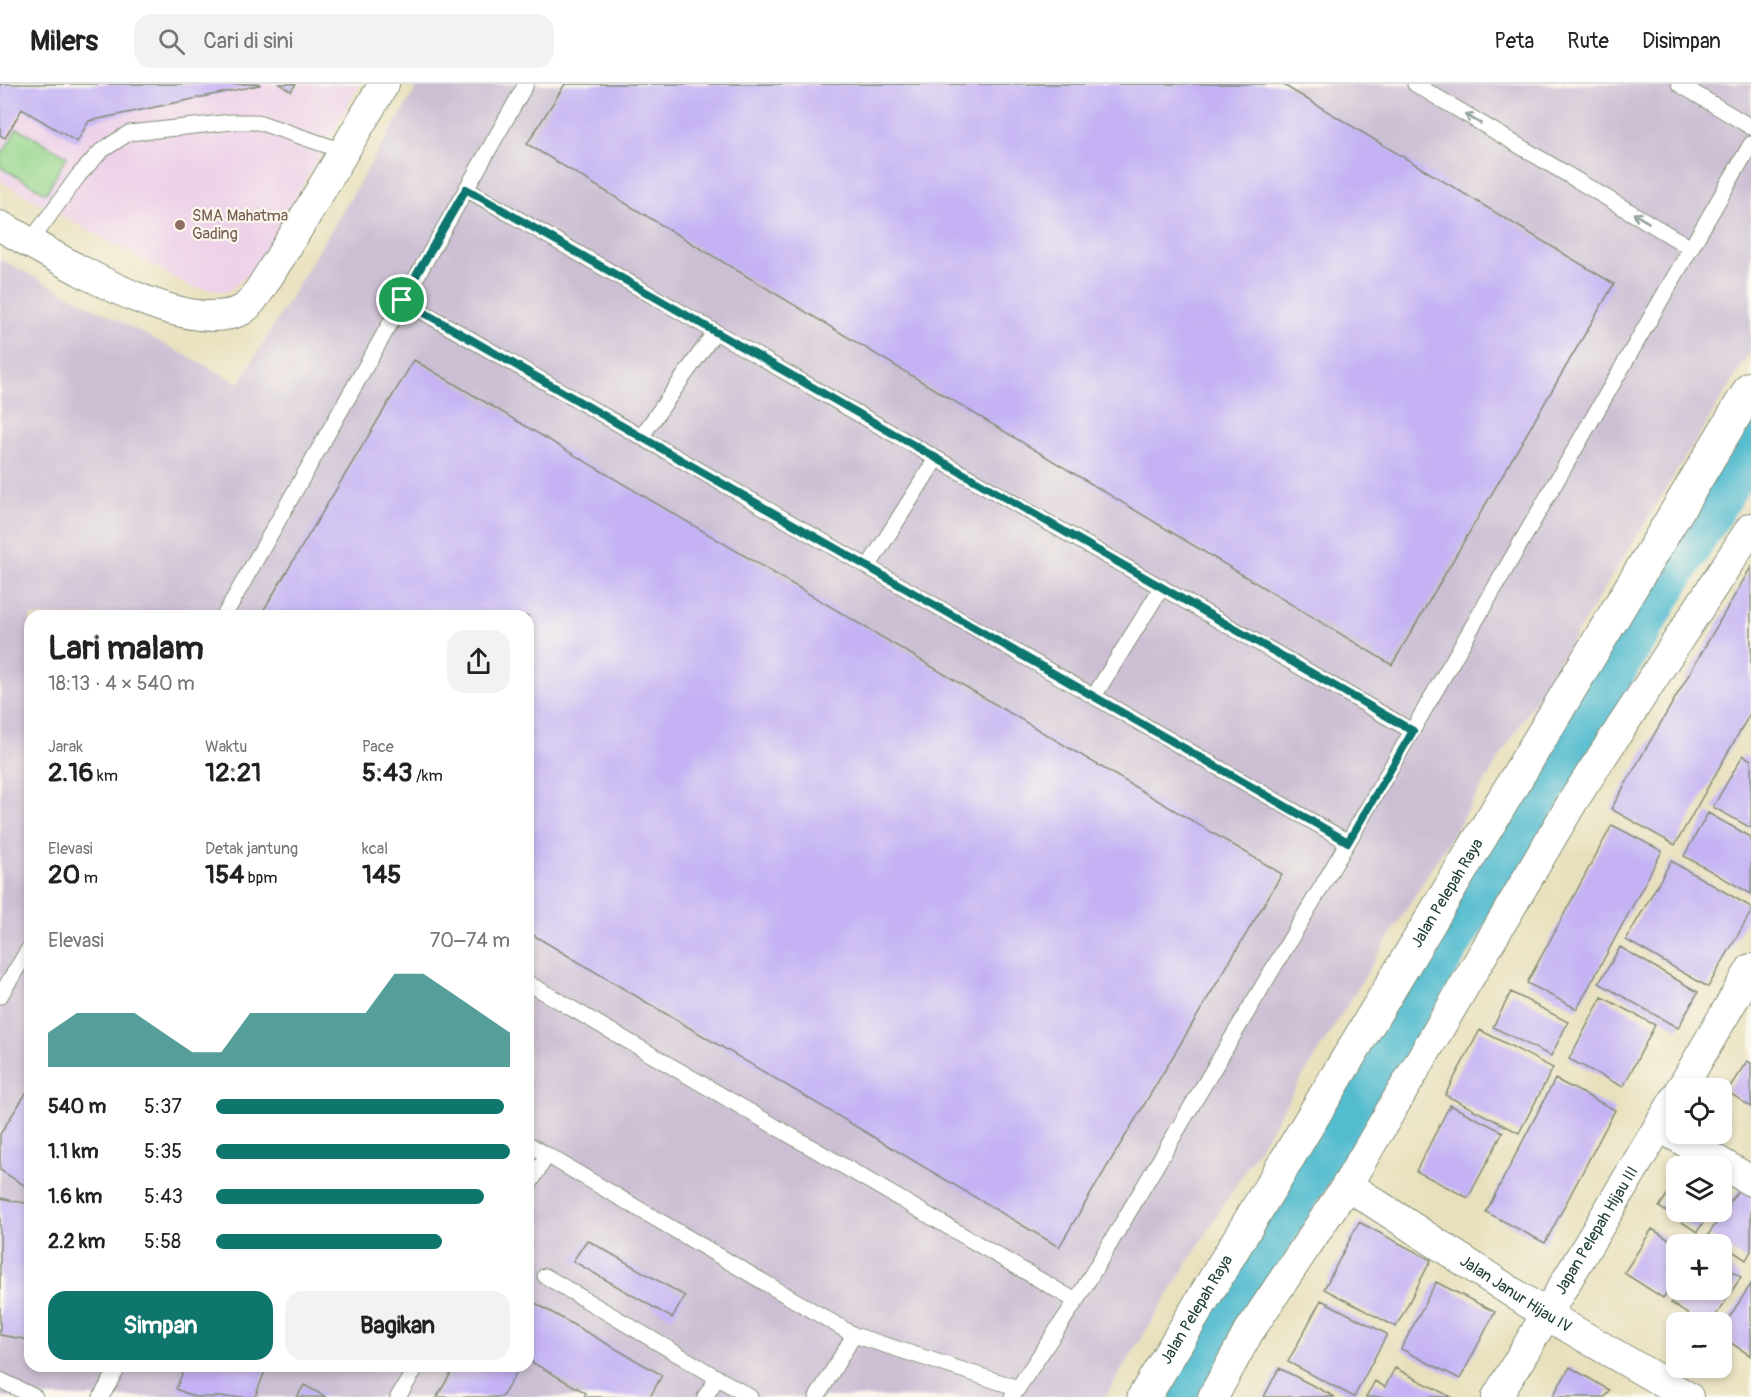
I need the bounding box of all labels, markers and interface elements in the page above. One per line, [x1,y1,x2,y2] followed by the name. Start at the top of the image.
[134,14,554,68] search box
[30,24,98,59] text: Milers
[155,25,188,58] icon: search
[203,27,293,55] text: Cari di sini
[1494,28,1534,55] text: Peta
[1567,28,1609,55] text: Rute
[1642,28,1721,55] text: Disimpan
[1465,112,1482,124] one-way arrow
[192,206,288,244] place label: SMA Mahatma Gading
[1633,211,1650,223] one-way arrow
[173,218,187,232] marker: SMA Mahatma Gading
[376,274,427,325] pin
[385,283,418,316] icon: arrive
[48,628,204,669] text: Lari malam
[447,630,510,693] button: share
[48,671,195,696] text: 18:13 · 4 × 540 m
[48,737,83,757] text: Jarak
[205,737,247,757] text: Waktu
[362,737,394,757] text: Pace
[48,757,94,789] text: 2.16
[205,757,261,789] text: 12:21
[362,757,413,789] text: 5:43
[94,766,118,786] text: km
[413,766,443,786] text: /km
[1407,835,1488,951] street label: Jalan Pelepah Raya
[48,839,93,859] text: Elevasi
[205,839,298,859] text: Detak jantung
[362,839,388,859] text: kcal
[48,859,80,891] text: 20
[205,859,244,891] text: 154
[362,859,401,891] text: 145
[80,868,98,888] text: m
[244,868,277,888] text: bpm
[48,928,104,953] text: Elevasi
[430,928,510,953] text: 70–74 m
[1666,1078,1732,1378] map controls
[1666,1078,1732,1144] button: locate
[48,1094,106,1119] text: 540 m
[144,1094,182,1119] text: 5:37
[48,1139,98,1164] text: 1.1 km
[144,1139,182,1164] text: 5:35
[1666,1156,1732,1222] button: layers
[1551,1163,1643,1298] street label: Japan Pelepah Hijau III
[48,1184,102,1209] text: 1.6 km
[144,1184,183,1209] text: 5:43
[48,1229,105,1254] text: 2.2 km
[144,1229,181,1254] text: 5:58
[1666,1234,1732,1300] button: +
[1156,1251,1237,1368] street label: Jalan Pelepah Raya
[1456,1251,1575,1337] street label: Jalan Janur Hijau IV
[48,1291,273,1360] button: Simpan
[285,1291,510,1360] button: Bagikan
[1666,1312,1732,1378] button: −

